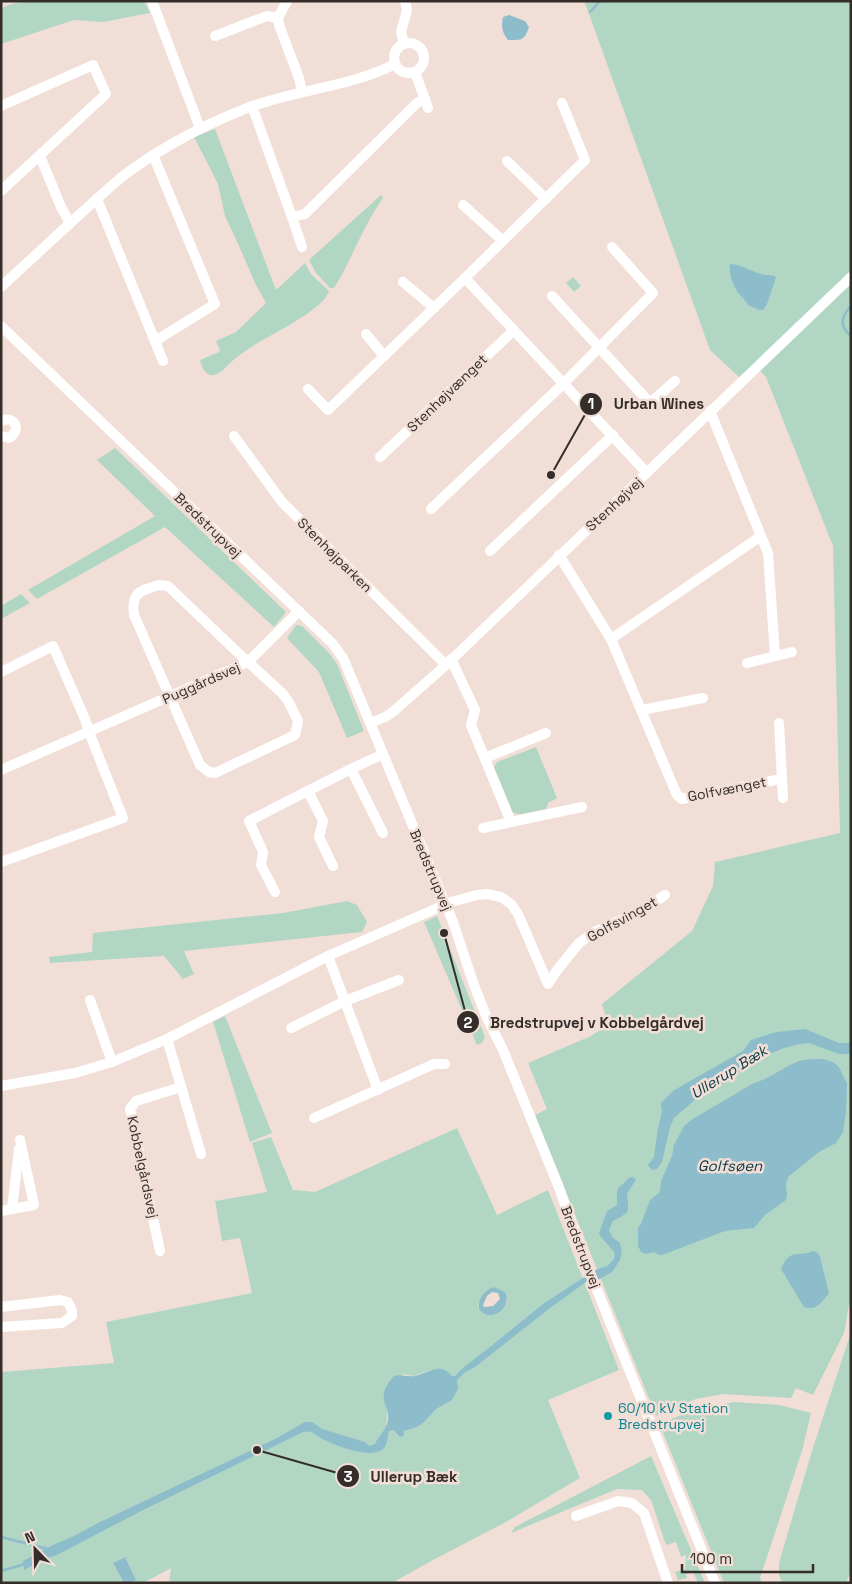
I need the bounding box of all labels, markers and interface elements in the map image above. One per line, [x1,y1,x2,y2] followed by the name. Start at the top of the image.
[403,350,491,436] street label: Stenhøjvænget
[579,389,714,419] callout: Urban Wines
[588,394,594,413] text: 1
[614,394,704,413] text: Urban Wines
[582,473,646,535] street label: Stenhøjvej
[171,488,245,562] street label: Bredstrupvej
[294,514,376,596] street label: Stenhøjparken
[159,658,243,708] street label: Puggårdsvej
[686,773,768,805] street label: Golfvænget
[406,827,456,913] street label: Bredstrupvej
[584,892,660,946] street label: Golfsvinget
[455,1007,714,1037] callout: Bredstrupvej v Kobbelgårdvej
[464,1013,473,1032] text: 2
[490,1013,704,1032] text: Bredstrupvej v Kobbelgårdvej
[687,1040,772,1103] water label: Ullerup Bæk
[123,1114,163,1220] street label: Kobbelgårdsvej
[698,1156,763,1175] water label: Golfsøen
[557,1203,605,1291] street label: Bredstrupvej
[618,1399,728,1433] place label: 60/10 kV Station Bredstrupvej
[602,1410,614,1422] marker: 60/10 kV Station Bredstrupvej
[336,1461,468,1491] callout: Ullerup Bæk
[343,1467,353,1486] text: 3
[371,1467,458,1486] text: Ullerup Bæk
[10,1524,60,1574] north arrow
[22,1527,38,1547] text: N
[682,1542,813,1574] scale bar
[690,1549,732,1568] text: 100 m

